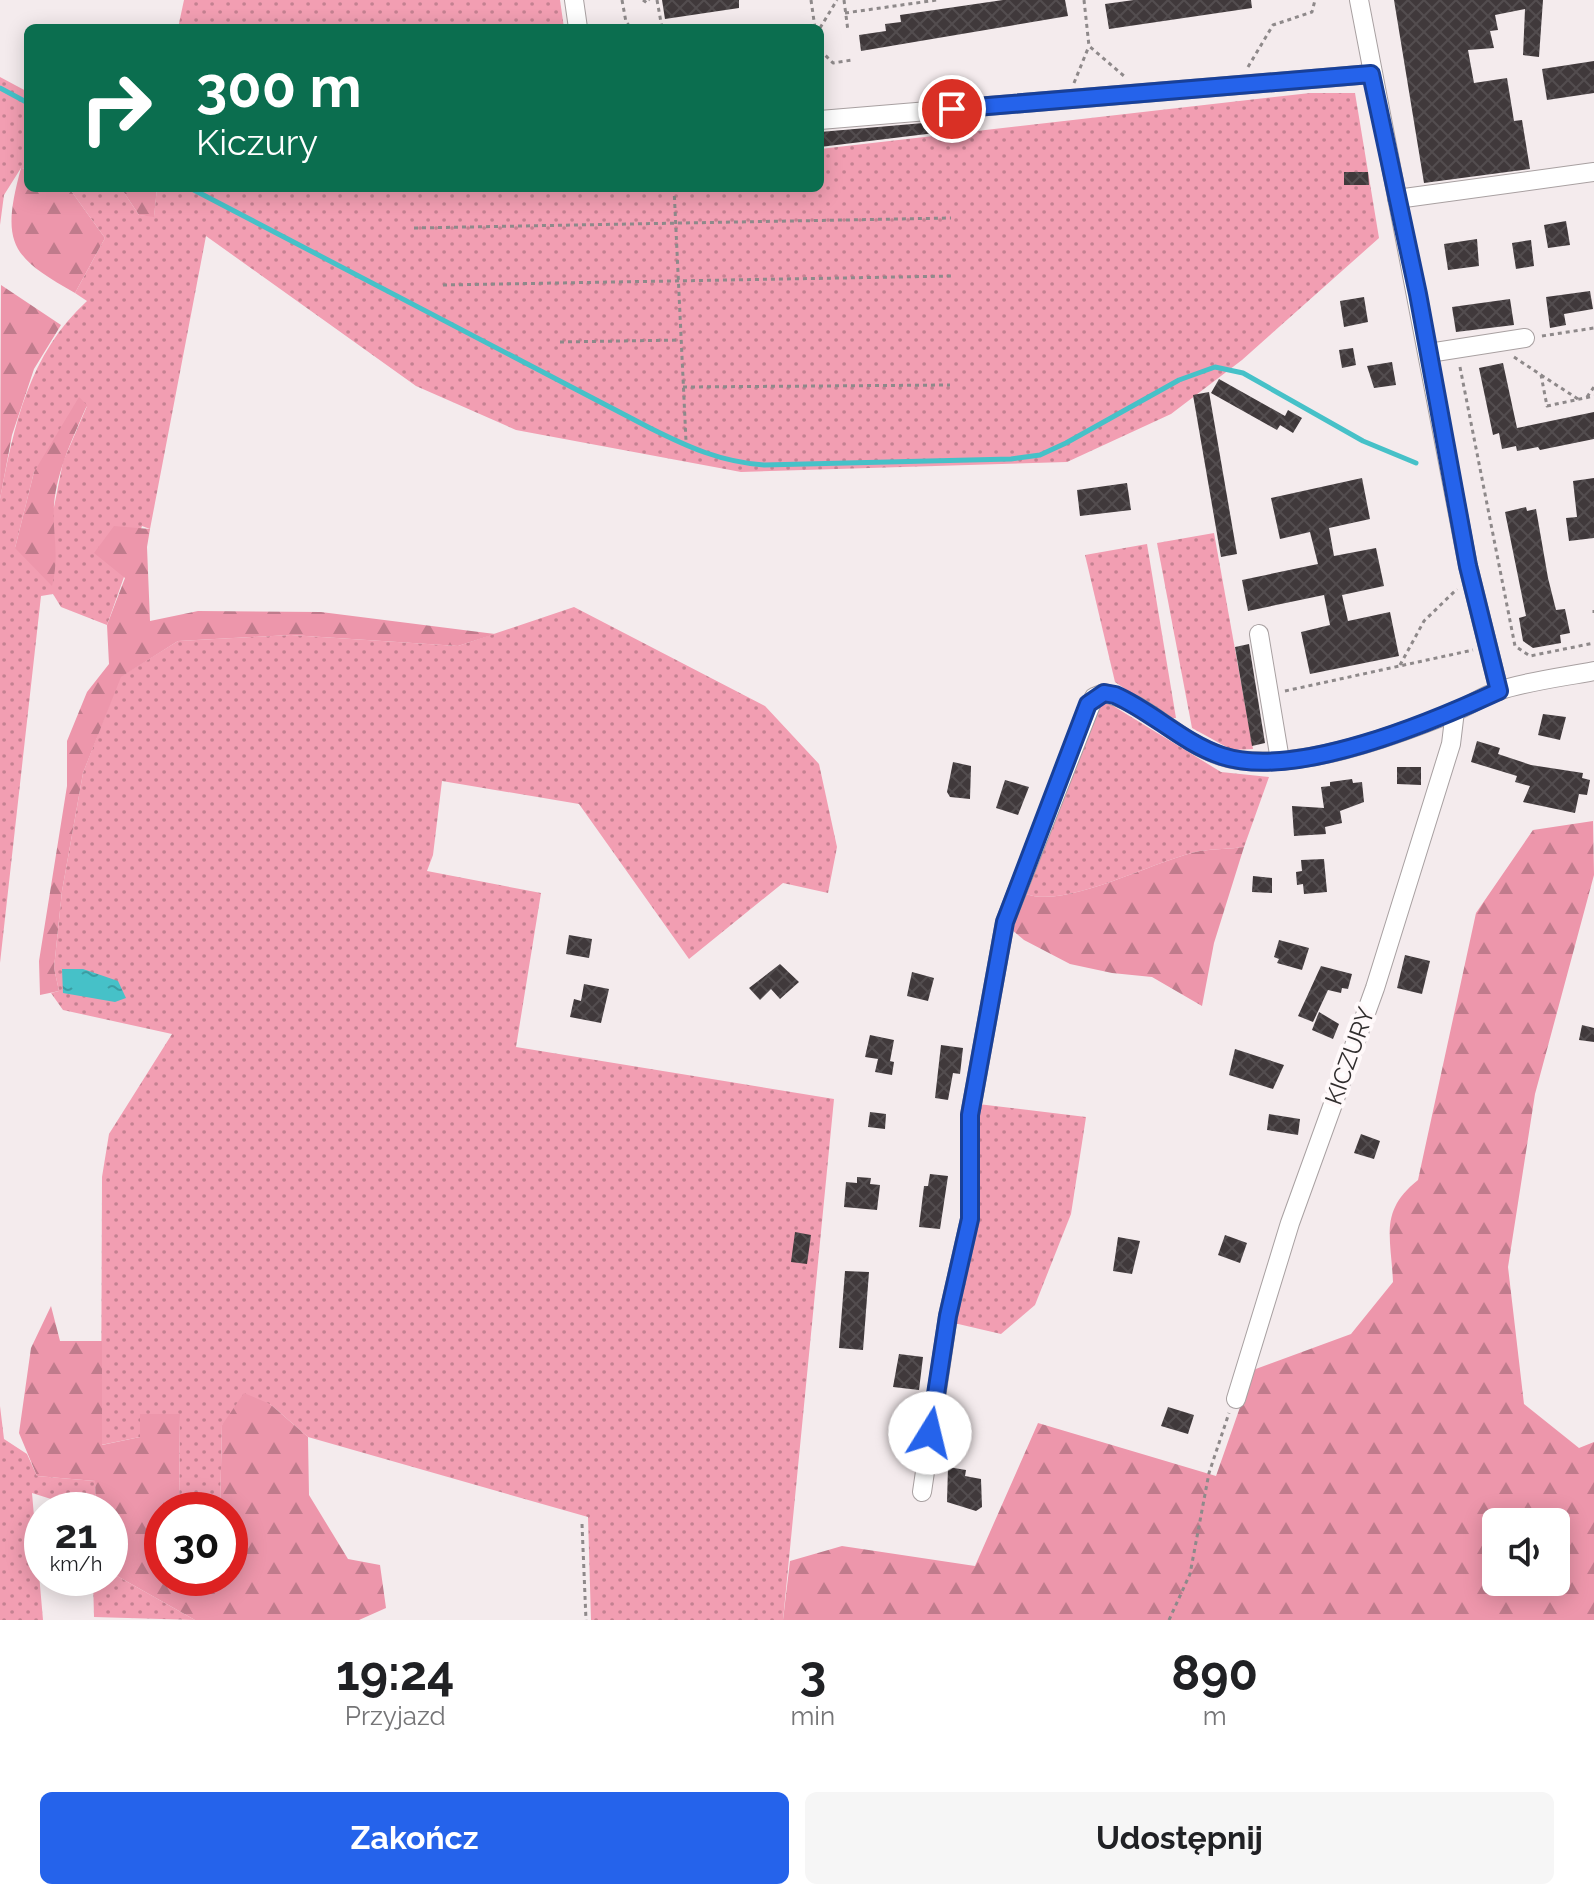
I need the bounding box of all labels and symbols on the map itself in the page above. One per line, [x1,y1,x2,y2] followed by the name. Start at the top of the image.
[918,75,986,143] pin
[1319,1003,1381,1109] street label: KICZURY
[888,1391,972,1475] position arrow
[144,1492,248,1596] speed limit sign: 30

